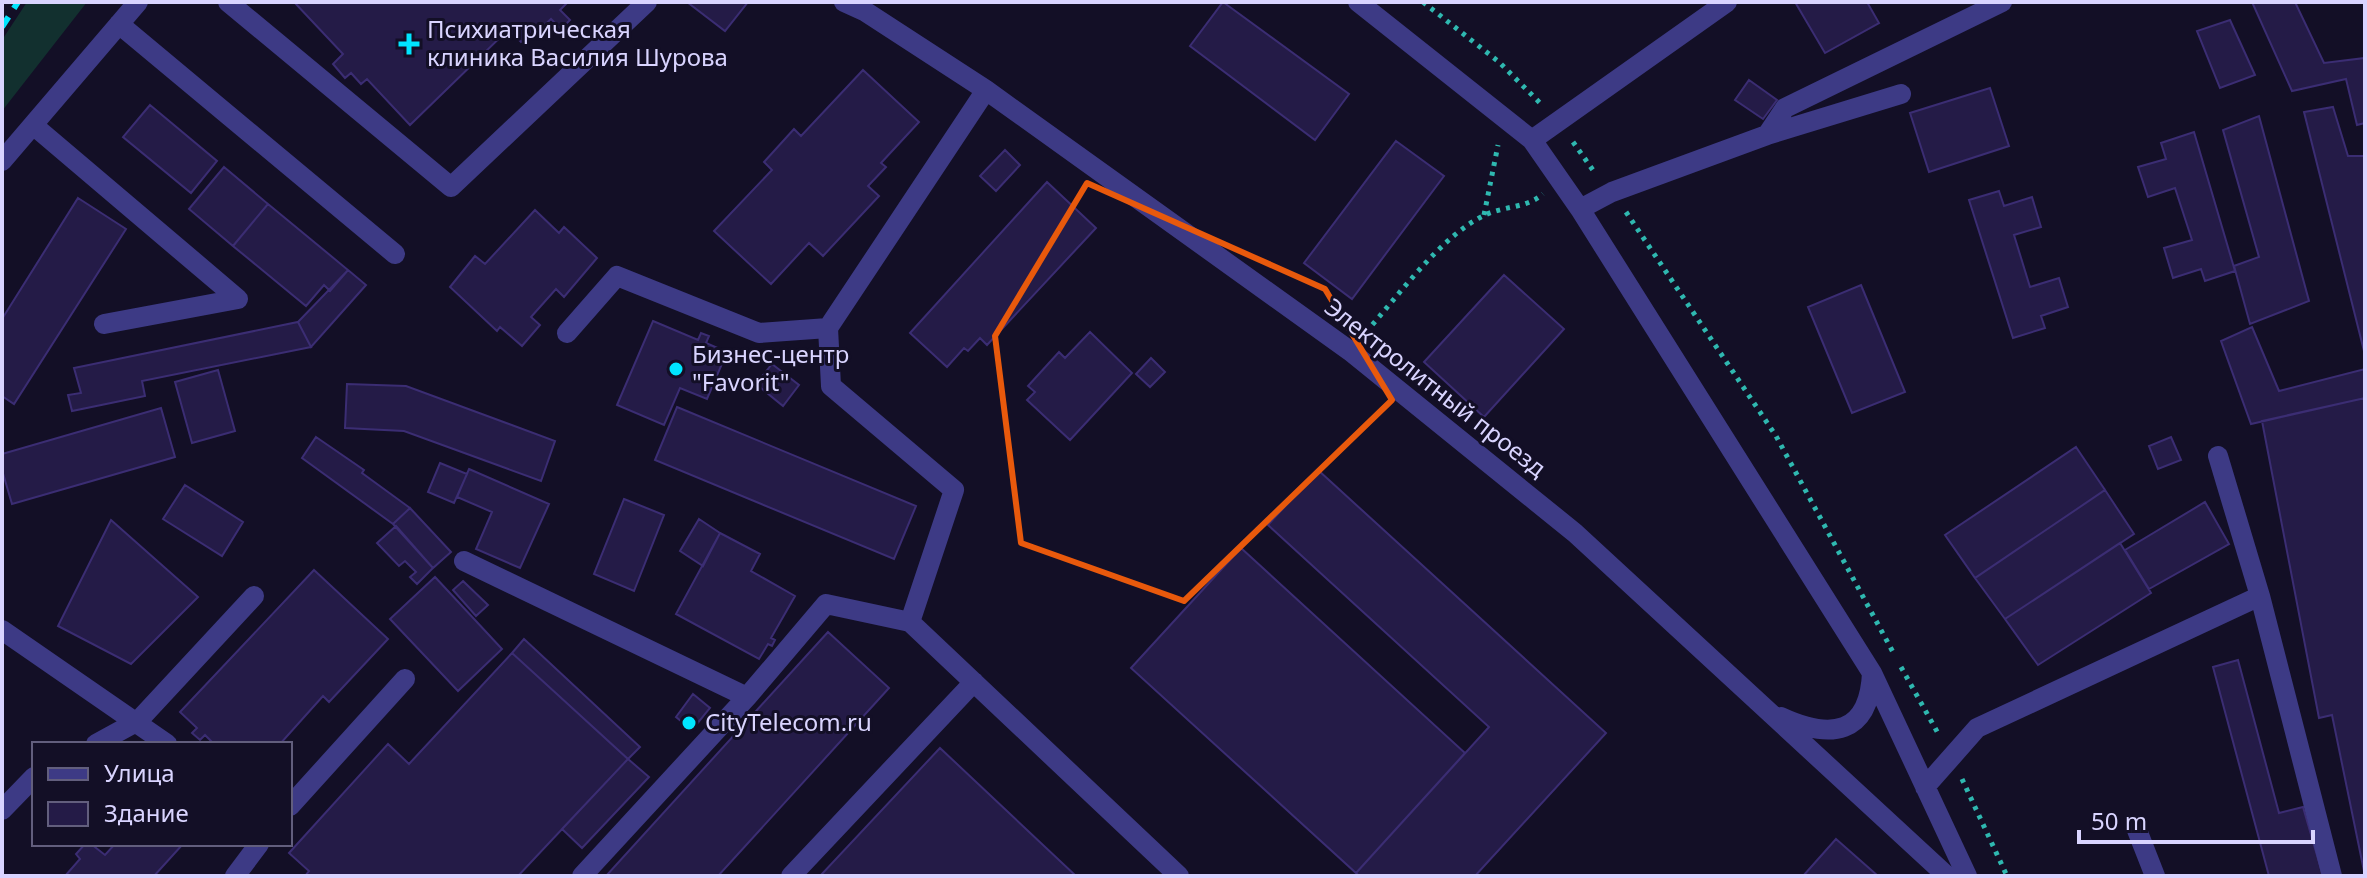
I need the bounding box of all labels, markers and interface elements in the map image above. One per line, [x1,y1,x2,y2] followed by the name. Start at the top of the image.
[427,12,728,73] place label: Психиатрическая клиника Василия Шурова
[398,33,420,55] marker: Психиатрическая клиника Василия Шурова
[1318,290,1554,484] street label: Электролитный проезд
[692,337,849,398] place label: Бизнес-центр "Favorit"
[667,360,685,378] marker: Бизнес-центр "Favorit"
[705,705,872,738] place label: CityTelecom.ru
[680,714,698,732] marker: CityTelecom.ru
[32,742,292,846] legend
[104,756,175,789] text: Улица
[2079,794,2313,844] scale bar
[104,796,189,829] text: Здание
[2091,804,2147,837] text: 50 m

